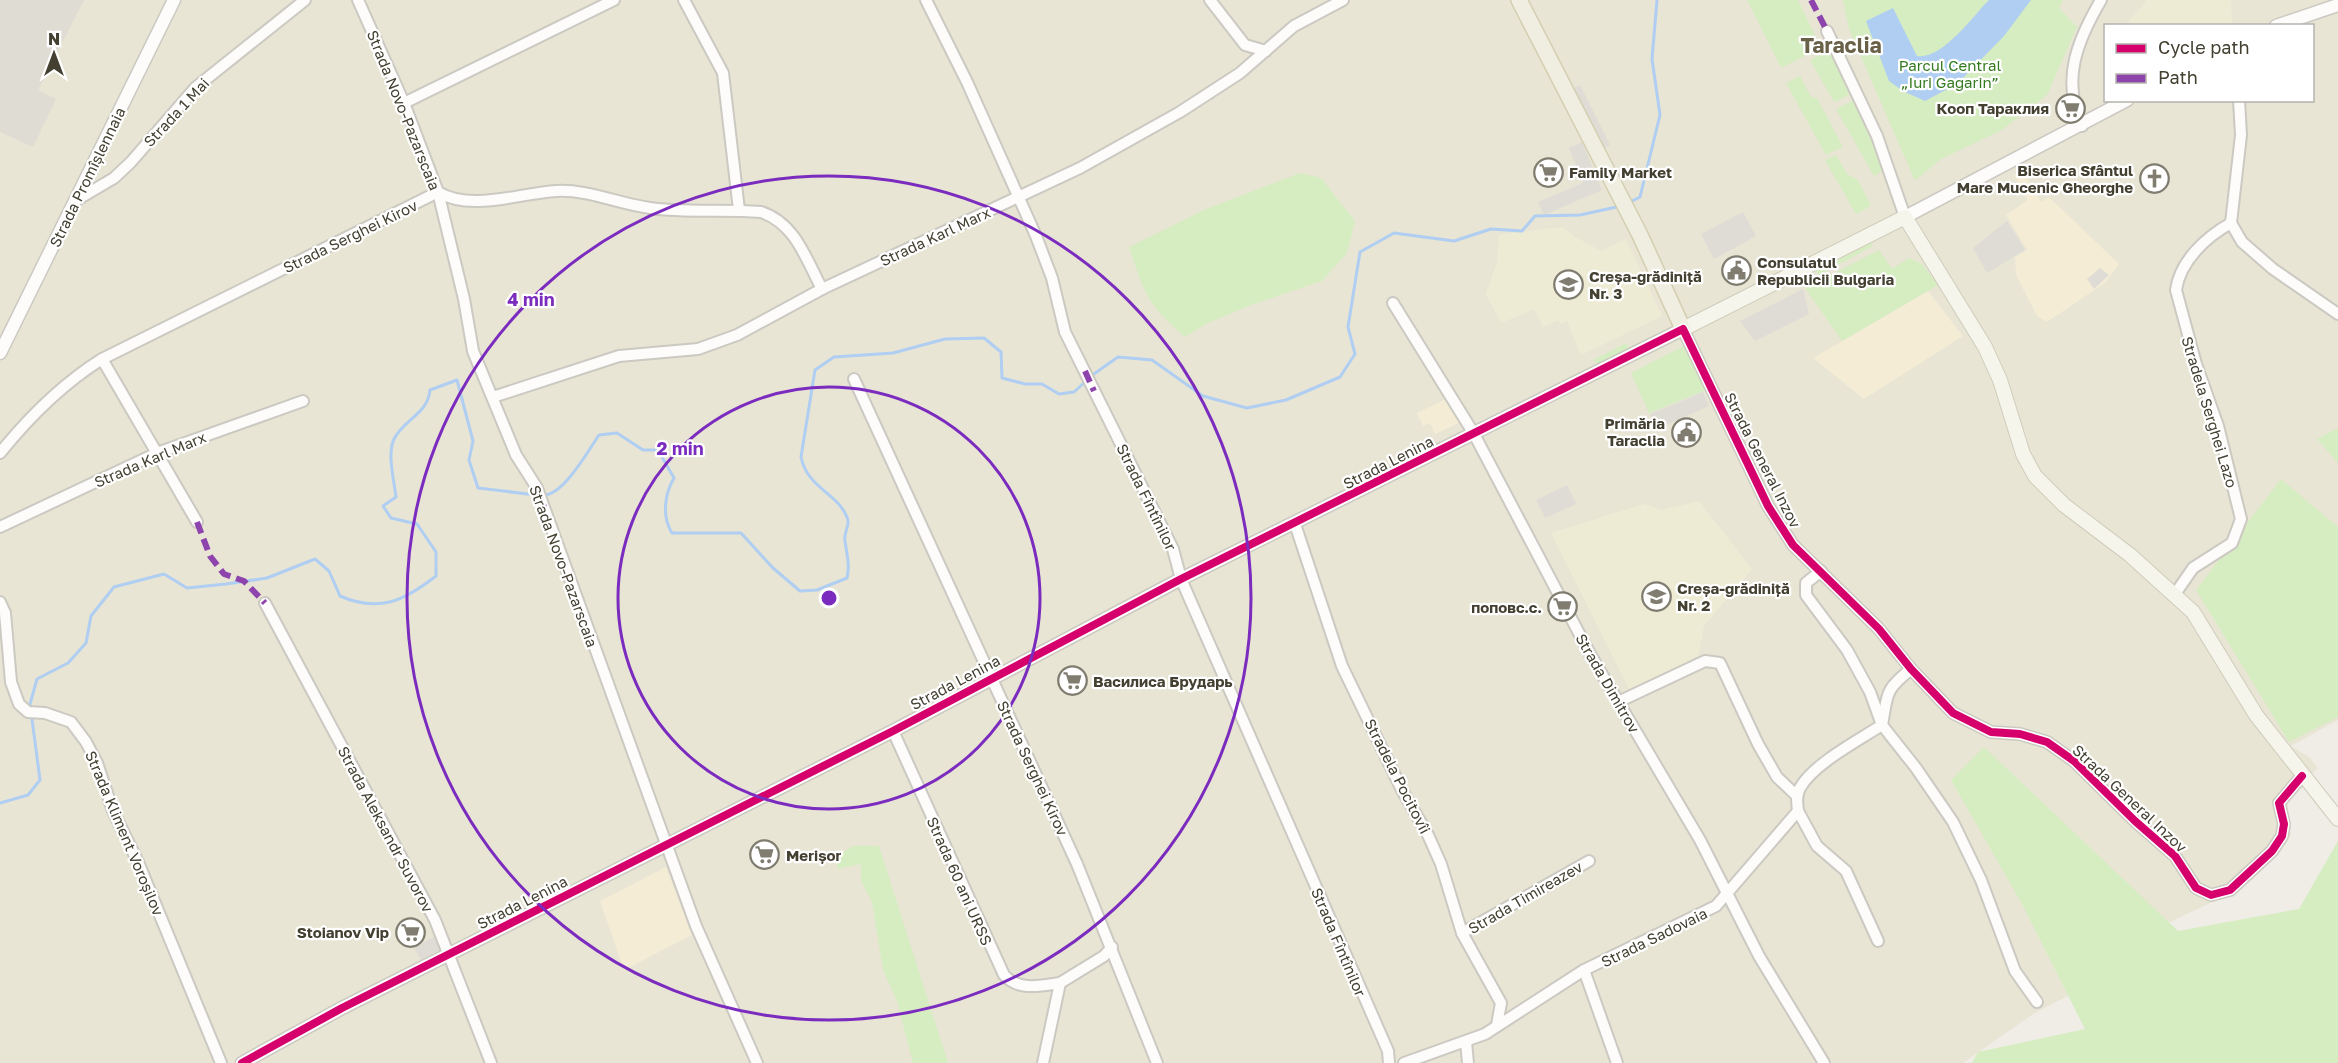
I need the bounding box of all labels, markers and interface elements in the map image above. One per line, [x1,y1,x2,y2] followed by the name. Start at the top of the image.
[24,24,84,84] north arrow
[2104,24,2314,102] legend
[364,27,444,193] street label: Strada Novo-Pazarscaia
[48,29,60,49] text: N
[1800,32,1882,58] district label: Taraclia
[2158,36,2250,58] text: Cycle path
[1899,56,2001,91] park label: Parcul Central „Iuri Gagarin”
[2158,66,2198,88] text: Path
[140,74,212,150] street label: Strada 1 Mai
[2054,92,2086,124] supermarket icon: Кооп Тараклия
[1937,99,2049,117] place label: Кооп Тараклия
[45,104,129,250] street label: Strada Promîșlennaia
[1532,156,1564,188] supermarket icon: Family Market
[1957,161,2133,196] place label: Biserica Sfântul Mare Mucenic Gheorghe
[1569,163,1672,181] place label: Family Market
[2138,163,2170,195] church icon: Biserica Sfântul Mare Mucenic Gheorghe
[280,195,421,276] street label: Strada Serghei Kirov
[877,203,993,269] street label: Strada Karl Marx
[1757,253,1894,288] place label: Consulatul Republicii Bulgaria
[1720,255,1752,287] public building icon: Consulatul Republicii Bulgaria
[1589,267,1702,302] place label: Creșa-grădiniță Nr. 3
[1552,269,1584,301] school or university icon: Creșa-grădiniță Nr. 3
[507,288,555,310] text: 4 min
[2178,334,2242,490] street label: Stradela Serghei Lazo
[1721,389,1805,531] street label: Strada General Inzov
[1605,414,1665,449] place label: Primăria Taraclia
[1670,416,1702,448] public building icon: Primăria Taraclia
[91,427,209,491] street label: Strada Karl Marx
[1340,432,1436,492] street label: Strada Lenina
[656,437,704,459] text: 2 min
[1113,441,1181,553] street label: Strada Fîntînilor
[526,483,602,649] street label: Strada Novo-Pazarscaia
[1677,579,1790,614] place label: Creșa-grădiniță Nr. 2
[1640,581,1672,613] school or university icon: Creșa-grădiniță Nr. 2
[819,588,839,608] centre of rings
[1547,591,1579,623] supermarket icon: поповс.с.
[1471,598,1542,616] place label: поповс.с.
[1572,630,1644,736] street label: Strada Dimitrov
[907,651,1003,713] street label: Strada Lenina
[1056,665,1088,697] supermarket icon: Василиса Брударь
[1093,672,1233,690] place label: Василиса Брударь
[994,698,1072,839] street label: Strada Serghei Kirov
[1361,715,1435,837] street label: Stradela Pocitovîi
[2069,740,2191,856] street label: Strada General Inzov
[334,743,438,916] street label: Strada Aleksandr Suvorov
[82,748,168,919] street label: Strada Kliment Voroșilov
[924,814,996,948] street label: Strada 60 ani URSS
[749,839,781,871] supermarket icon: Merișor
[786,846,842,864] place label: Merișor
[1465,857,1586,937] street label: Strada Timireazev
[474,872,570,932] street label: Strada Lenina
[1308,885,1370,999] street label: Strada Fîntînilor
[1598,904,1710,970] street label: Strada Sadovaia
[394,916,426,948] supermarket icon: Stoianov Vip
[297,923,389,941] place label: Stoianov Vip

